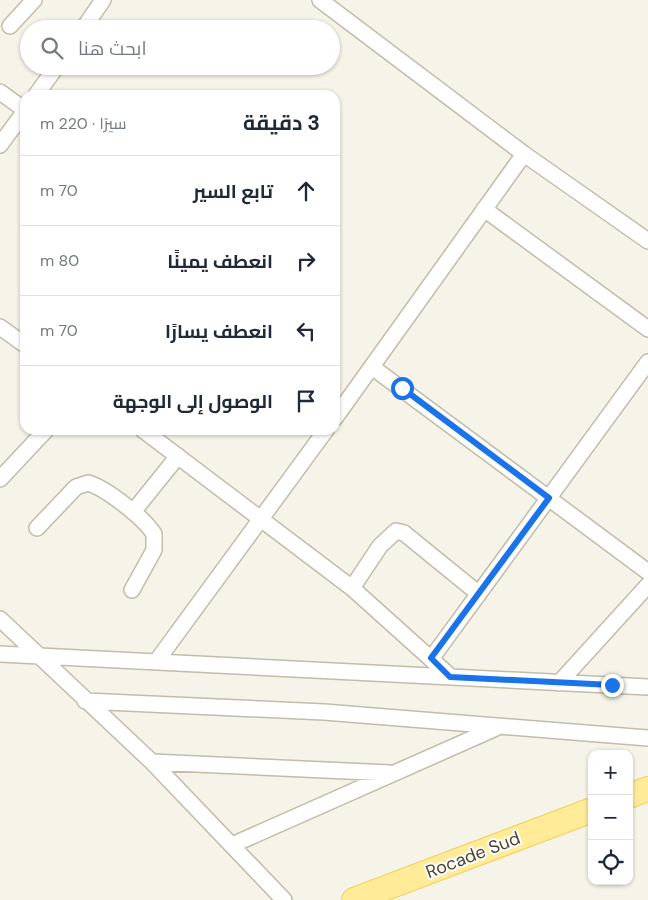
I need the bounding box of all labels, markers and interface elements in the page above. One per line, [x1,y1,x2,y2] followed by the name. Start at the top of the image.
[20,20,340,75] search box
[38,34,66,62] icon: search
[78,36,147,61] text: ابحث هنا
[243,109,320,137] text: 3 دقيقة
[40,113,126,134] text: سيرًا · 220 m
[292,177,320,205] icon: ahead
[193,179,273,204] text: تابع السير
[40,180,78,201] text: 70 m
[292,247,320,275] icon: right
[167,249,273,274] text: انعطف يمينًا
[40,250,79,271] text: 80 m
[292,317,320,345] icon: left
[165,319,273,344] text: انعطف يسارًا
[40,320,78,341] text: 70 m
[391,377,414,400] route start
[292,387,320,415] icon: arrive
[113,389,273,414] text: الوصول إلى الوجهة
[601,674,624,697] route end
[588,750,633,885] map controls
[588,750,633,795] button: +
[588,795,633,840] button: −
[422,826,524,884] street label: Rocade Sud
[588,840,633,885] button: locate

